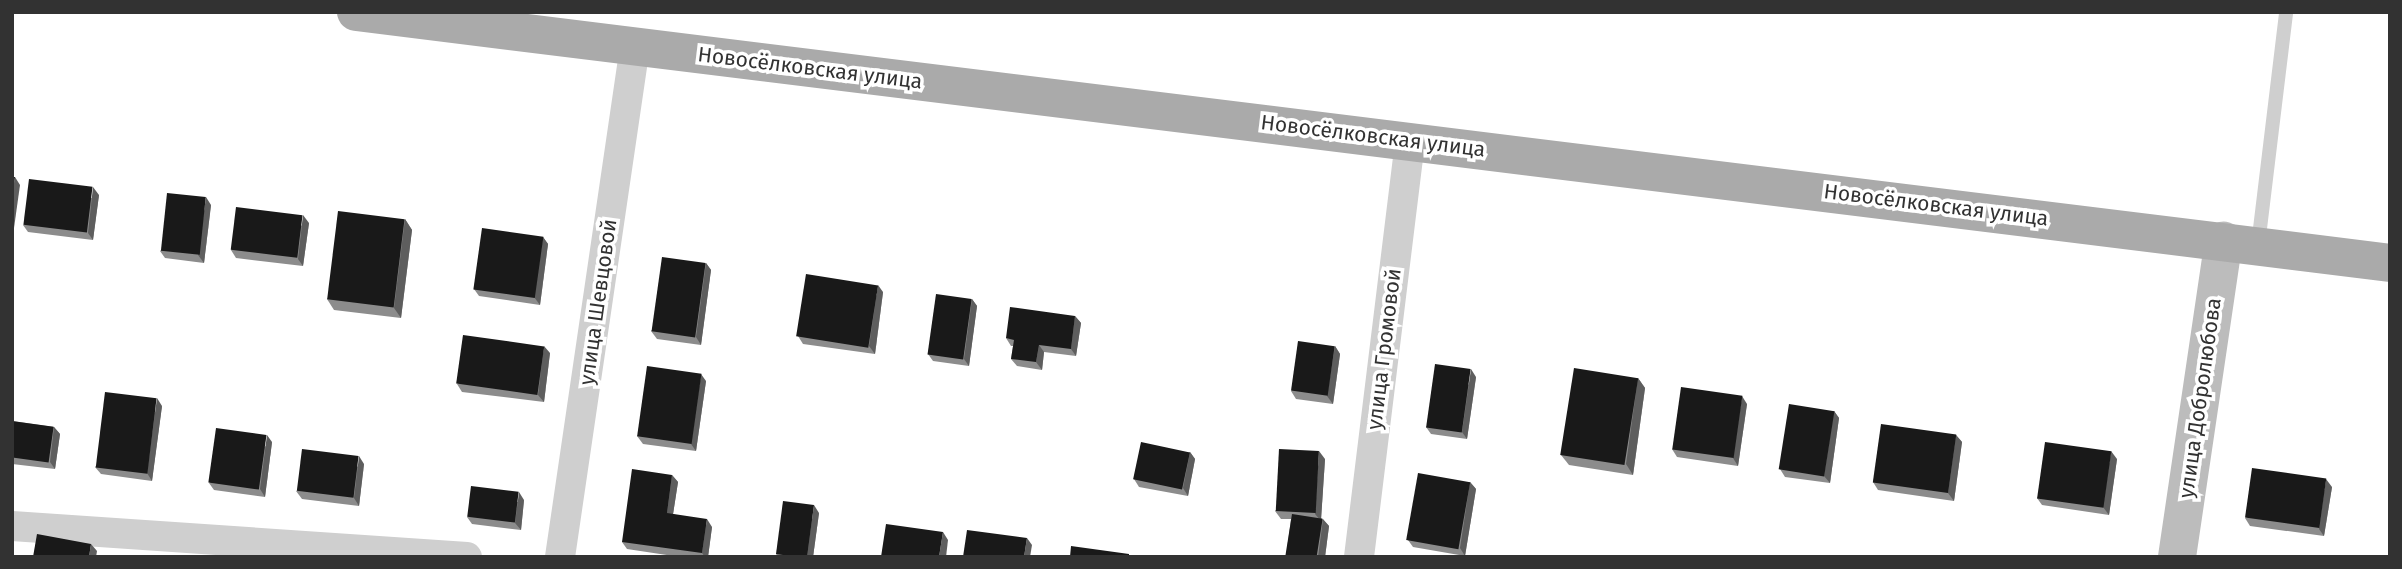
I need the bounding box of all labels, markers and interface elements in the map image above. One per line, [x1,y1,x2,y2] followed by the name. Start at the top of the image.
[696,42,924,94] street label: Новосёлковская улица
[1259,110,1487,162] street label: Новосёлковская улица
[1822,179,2050,231] street label: Новосёлковская улица
[574,217,622,387] street label: улица Шевцовой
[1362,267,1406,431] street label: улица Громовой
[2173,296,2227,500] street label: улица Добролюбова

